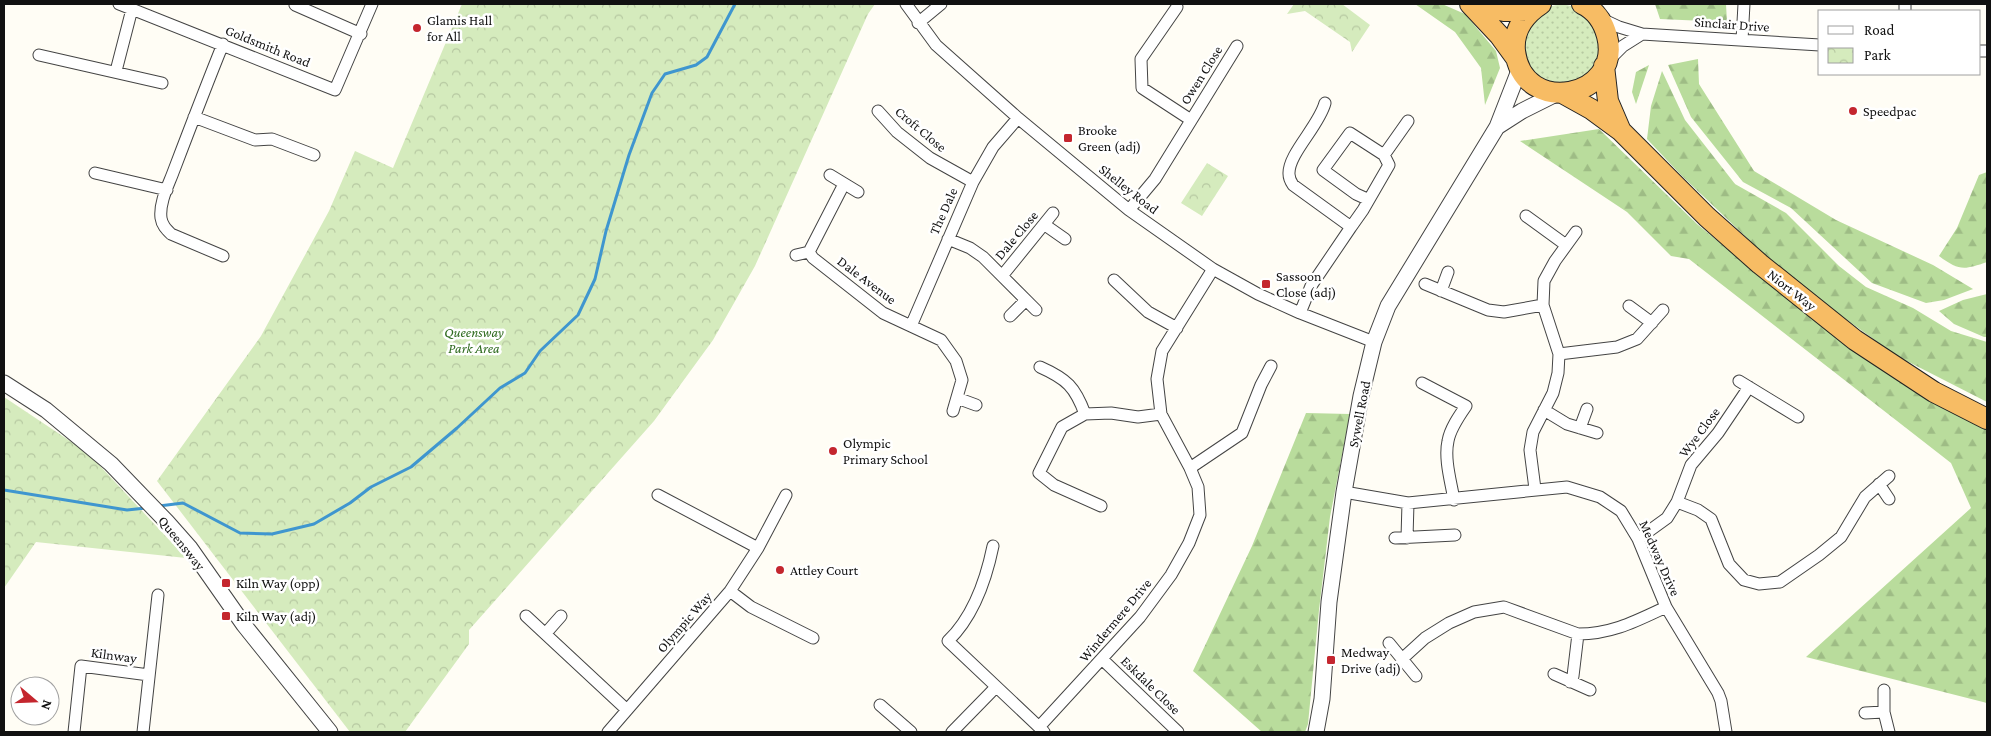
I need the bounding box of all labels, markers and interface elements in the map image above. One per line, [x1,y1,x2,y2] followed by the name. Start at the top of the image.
[1818,10,1981,75] legend
[427,12,492,44] place label: Glamis Hall for All
[1694,13,1770,35] street label: Sinclair Drive
[223,22,313,71] street label: Goldsmith Road
[411,22,423,34] marker: Glamis Hall for All
[1864,22,1895,38] text: Road
[1177,43,1225,107] street label: Owen Close
[1864,47,1891,63] text: Park
[892,103,950,155] street label: Croft Close
[1863,103,1916,119] place label: Speedpac
[1847,105,1859,117] marker: Speedpac
[1078,122,1141,155] place label: Brooke Green (adj)
[1062,132,1074,144] marker: Brooke Green (adj)
[1096,161,1162,218] street label: Shelley Road
[926,185,960,237] street label: The Dale
[991,207,1041,263] street label: Dale Close
[834,253,900,307] street label: Dale Avenue
[1765,266,1820,314] street label: Niort Way
[1276,268,1336,301] place label: Sassoon Close (adj)
[1260,278,1272,290] marker: Sassoon Close (adj)
[444,324,504,356] park label: Queensway Park Area
[1345,379,1373,449] street label: Sywell Road
[1675,404,1723,460] street label: Wye Close
[843,435,928,467] place label: Olympic Primary School
[827,445,839,457] marker: Olympic Primary School
[155,513,209,574] street label: Queensway
[1636,518,1684,598] street label: Medway Drive
[790,562,859,578] place label: Attley Court
[774,564,786,576] marker: Attley Court
[236,575,320,592] place label: Kiln Way (opp)
[1076,575,1154,665] street label: Windermere Drive
[220,577,232,589] marker: Kiln Way (opp)
[653,588,715,656] street label: Olympic Way
[236,608,316,625] place label: Kiln Way (adj)
[220,610,232,622] marker: Kiln Way (adj)
[90,644,138,666] street label: Kilnway
[1341,644,1401,677] place label: Medway Drive (adj)
[1118,653,1184,717] street label: Eskdale Close
[1325,654,1337,666] marker: Medway Drive (adj)
[10,676,60,726] north arrow
[38,698,56,713] text: N

